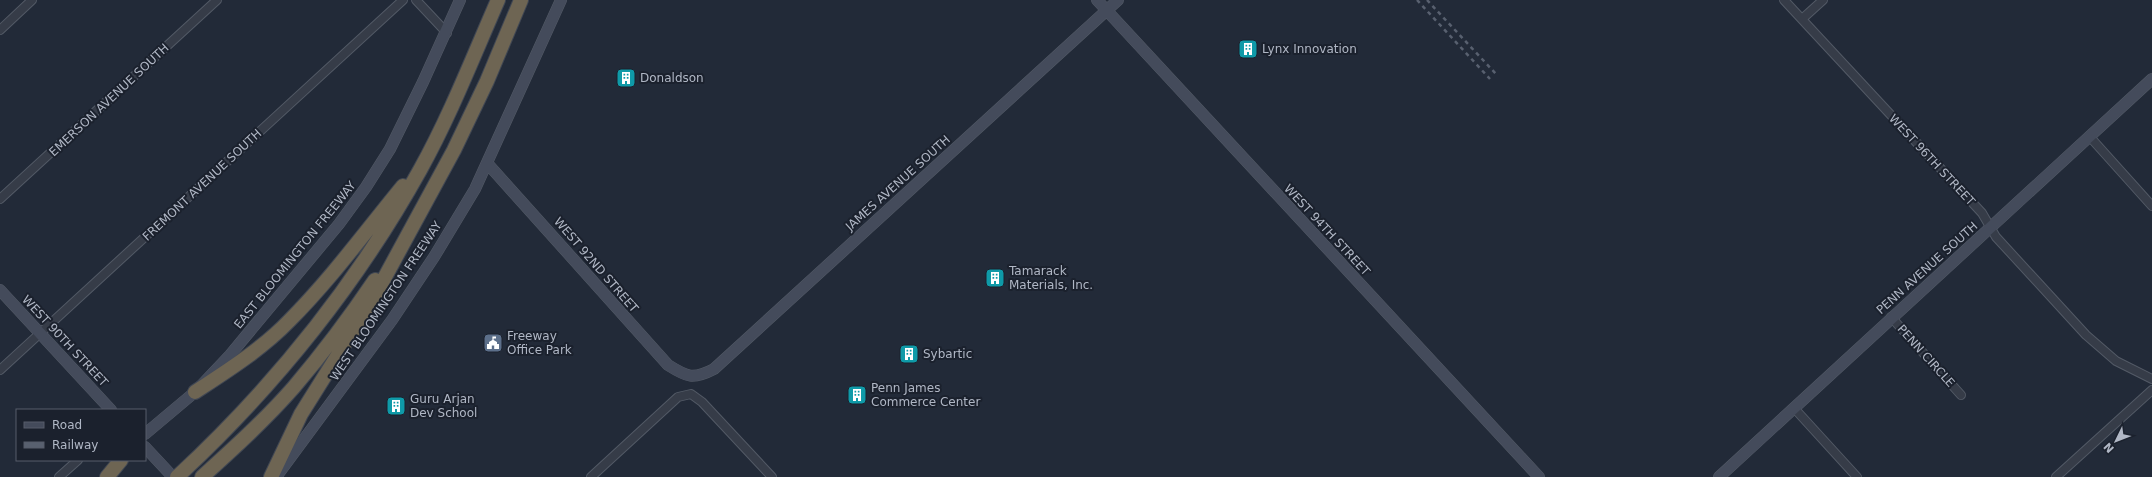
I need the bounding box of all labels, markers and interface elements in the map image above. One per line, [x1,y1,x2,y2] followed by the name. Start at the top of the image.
[1237,38,1259,60] building icon: Lynx Innovation
[46,41,172,159] street label: EMERSON AVENUE SOUTH
[1262,42,1357,56] place label: Lynx Innovation
[615,67,637,89] building icon: Donaldson
[640,71,704,85] place label: Donaldson
[1886,112,1978,209] street label: WEST 96TH STREET
[140,126,264,244] street label: FREMONT AVENUE SOUTH
[842,132,953,234] street label: JAMES AVENUE SOUTH
[231,178,359,331] street label: EAST BLOOMINGTON FREEWAY
[1281,182,1373,279] street label: WEST 94TH STREET
[551,215,642,316] street label: WEST 92ND STREET
[327,218,445,383] street label: WEST BLOOMINGTON FREEWAY
[1874,219,1980,317] street label: PENN AVENUE SOUTH
[1008,264,1093,292] place label: Tamarack Materials, Inc.
[984,267,1006,289] building icon: Tamarack Materials, Inc.
[19,293,111,390] street label: WEST 90TH STREET
[1894,322,1958,390] street label: PENN CIRCLE
[507,329,572,357] place label: Freeway Office Park
[482,332,504,354] public building icon: Freeway Office Park
[898,343,920,365] building icon: Sybartic
[923,347,972,361] place label: Sybartic
[871,381,980,409] place label: Penn James Commerce Center
[846,384,868,406] building icon: Penn James Commerce Center
[410,392,477,420] place label: Guru Arjan Dev School
[385,395,407,417] building icon: Guru Arjan Dev School
[16,409,146,461] legend
[52,418,82,432] text: Road
[2096,421,2136,461] north arrow
[52,438,98,452] text: Railway
[2101,440,2117,455] text: N

